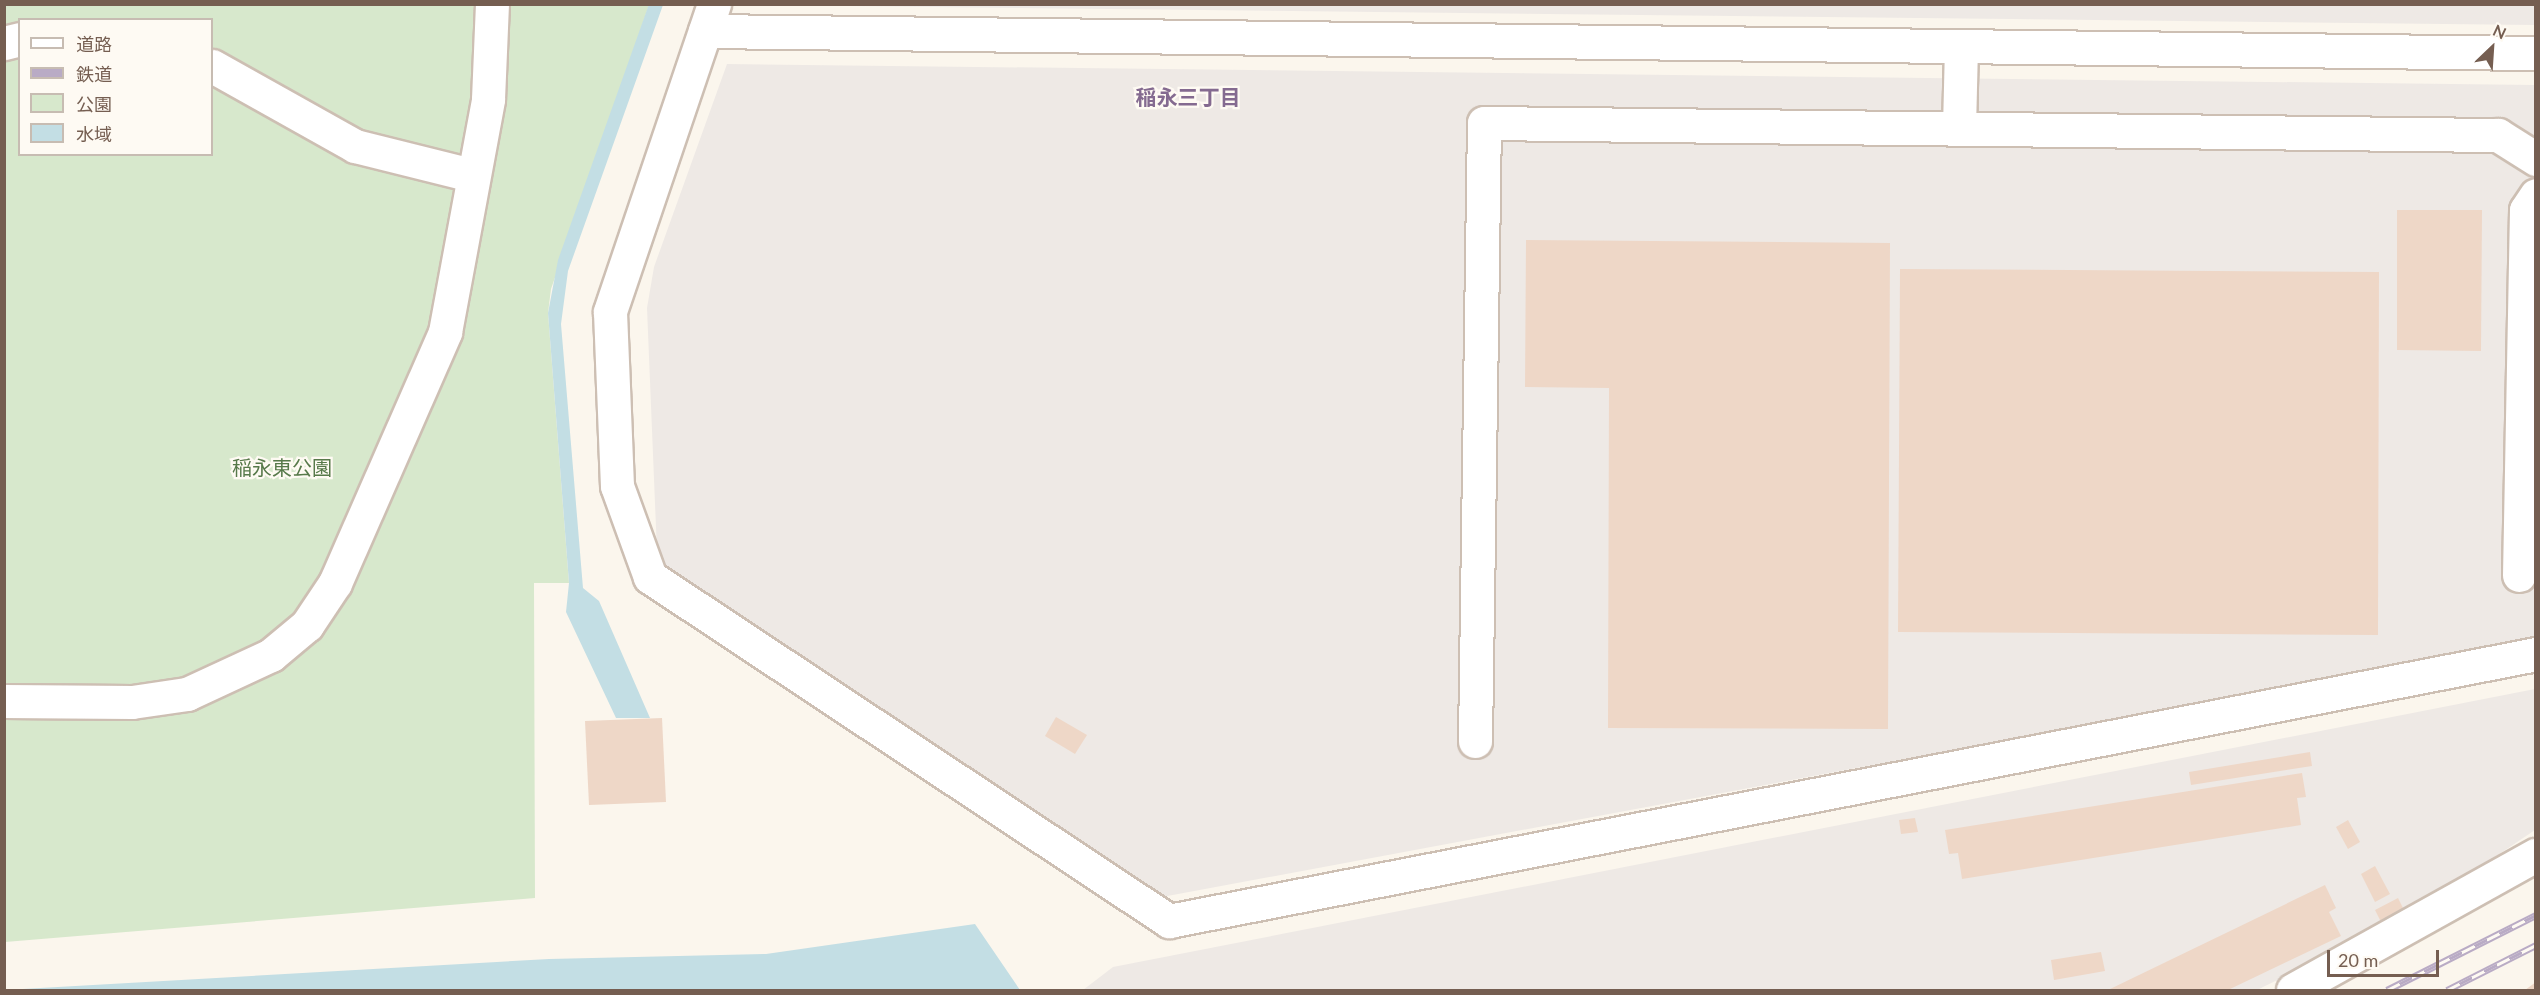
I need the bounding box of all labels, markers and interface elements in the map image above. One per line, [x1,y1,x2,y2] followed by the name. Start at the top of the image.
[18,18,213,156] legend
[2462,18,2522,78] north arrow
[2490,20,2509,42] text: N
[76,33,112,55] text: 道路
[76,63,112,85] text: 鉄道
[1136,84,1240,110] district label: 稲永三丁目
[76,93,112,115] text: 公園
[76,123,112,145] text: 水域
[232,455,332,479] park label: 稲永東公園
[2330,938,2442,976] scale bar
[2338,949,2378,971] text: 20 m

